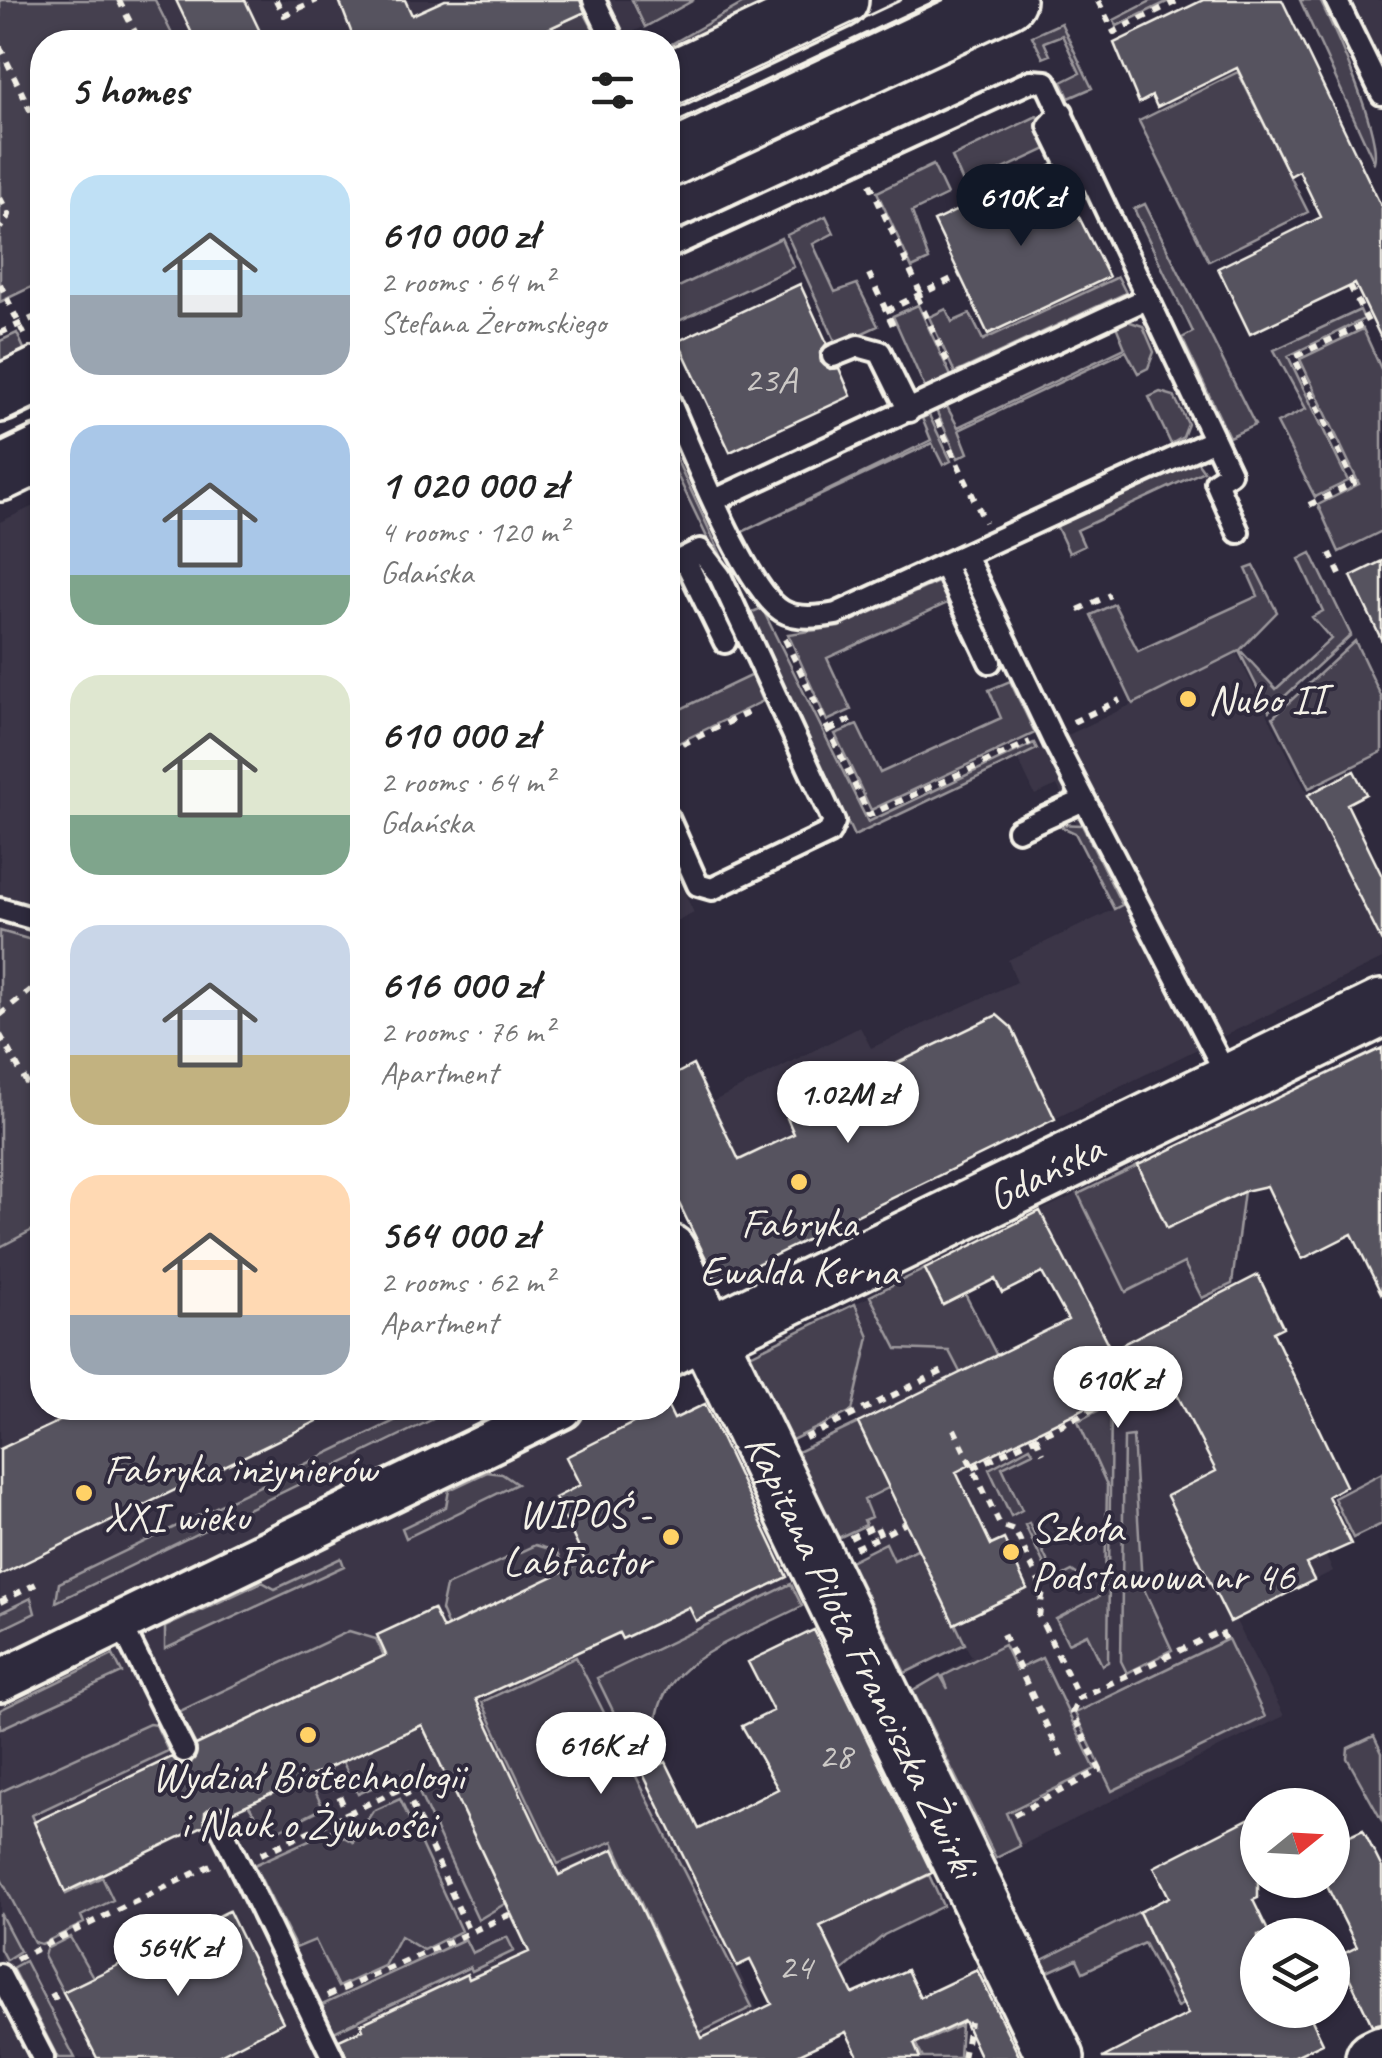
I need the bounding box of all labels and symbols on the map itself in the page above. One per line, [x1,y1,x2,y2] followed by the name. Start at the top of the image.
[929,164,1113,249] pin: 610K zł
[743,356,799,403] house number: 23A
[1208,673,1334,726] place label: Nubo II
[1177,688,1199,710] marker: Nubo II
[745,1061,951,1146] pin: 1.02M zł
[979,1120,1114,1222] street label: Gdańska
[788,1171,810,1193] marker: Fabryka Ewalda Kerna
[700,1197,901,1298] place label: Fabryka Ewalda Kerna
[1026,1346,1210,1431] pin: 610K zł
[733,1425,994,1891] street label: Kapitana Pilota Franciszka Żwirki
[104,1443,380,1544] place label: Fabryka inżynierów XXI wieku
[73,1482,95,1504] marker: Fabryka inżynierów XXI wieku
[503,1487,655,1588] place label: WIPOŚ - LabFactor
[1031,1502,1295,1603] place label: Szkoła Podstawowa nr 46
[660,1526,682,1548] marker: WIPOŚ - LabFactor
[1000,1541,1022,1563] marker: Szkoła Podstawowa nr 46
[509,1712,693,1797] pin: 616K zł
[297,1724,319,1746] marker: Wydział Biotechnologii i Nauk o Żywności
[818,1732,856,1779] house number: 28
[152,1750,469,1851] place label: Wydział Biotechnologii i Nauk o Żywności
[1240,1788,1350,1898] north arrow
[86,1914,270,1999] pin: 564K zł
[778,1943,816,1990] house number: 24

